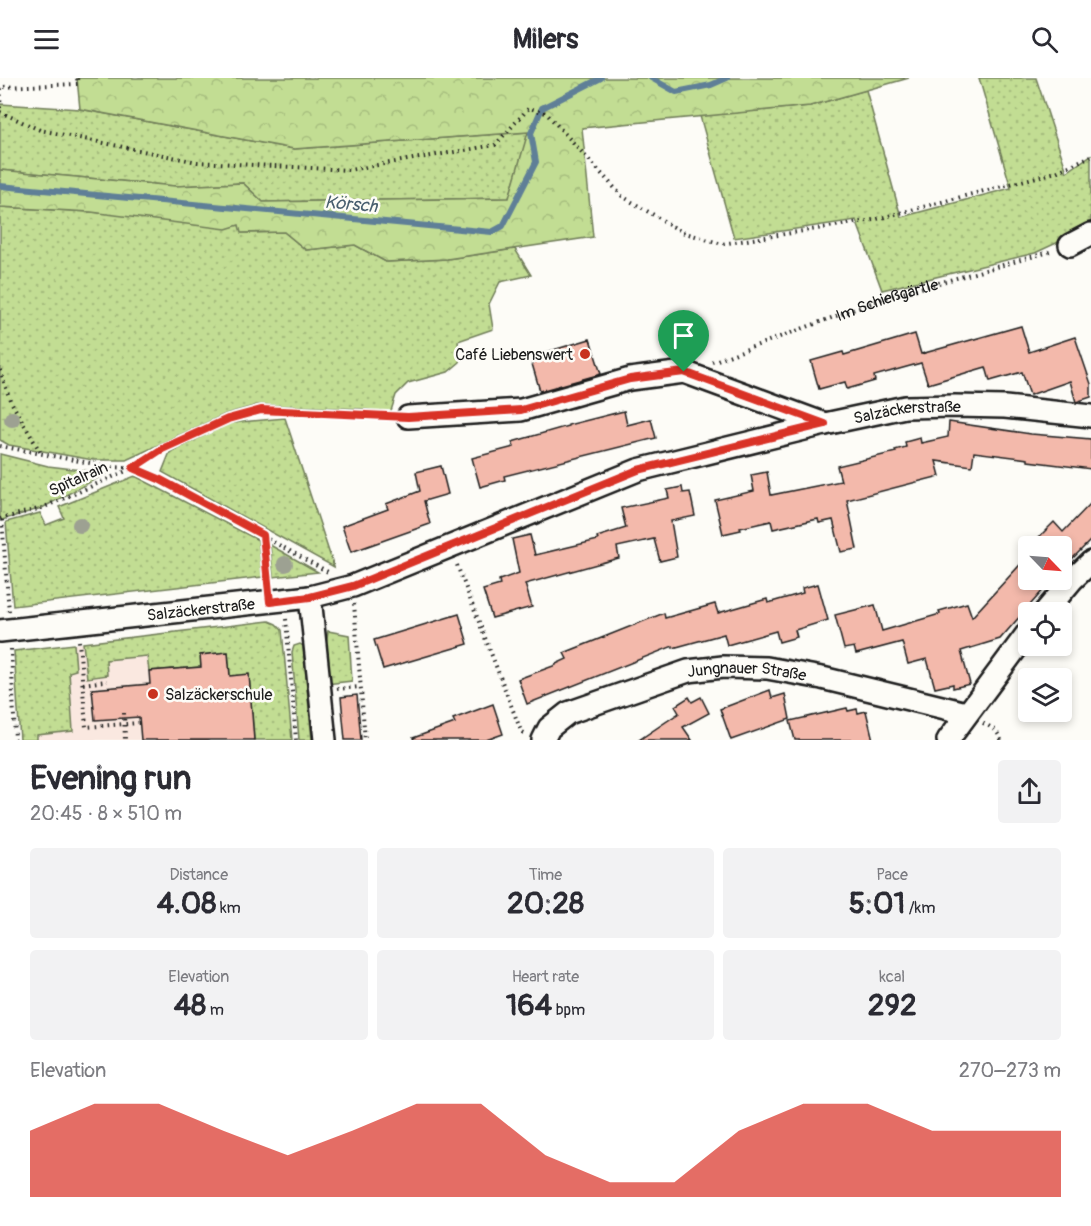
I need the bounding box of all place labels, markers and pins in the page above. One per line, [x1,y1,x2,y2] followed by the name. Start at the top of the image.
[658,310,709,372] pin
[455,345,574,365] place label: Café Liebenswert
[578,347,592,361] marker: Café Liebenswert
[165,685,273,705] place label: Salzäckerschule
[146,687,160,701] marker: Salzäckerschule

